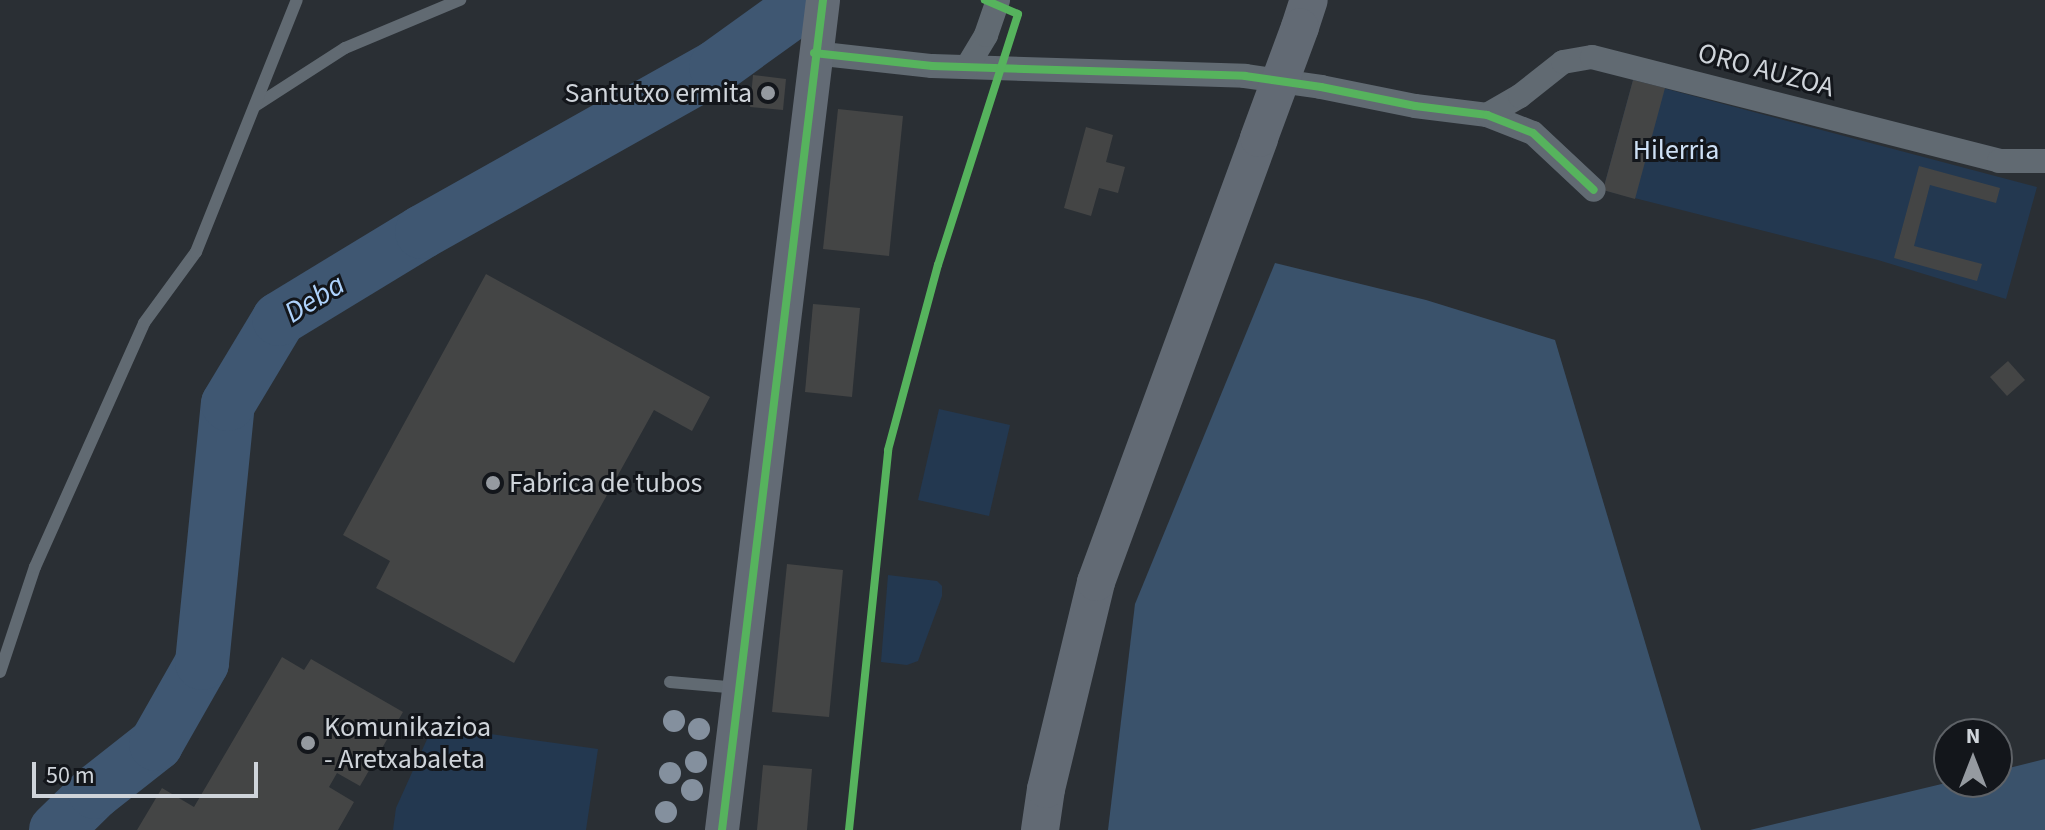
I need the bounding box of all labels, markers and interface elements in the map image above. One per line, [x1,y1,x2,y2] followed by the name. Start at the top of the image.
[1694,36,1838,104] street label: ORO AUZOA
[564,76,752,110] place label: Santutxo ermita
[759,84,777,102] marker: Santutxo ermita
[1633,133,1719,167] park label: Hilerria
[278,267,352,331] water label: Deba
[509,466,702,500] place label: Fabrica de tubos
[484,474,502,492] marker: Fabrica de tubos
[324,710,491,776] place label: Komunikazioa - Aretxabaleta
[1933,718,2013,798] north arrow
[1966,720,1980,752] text: N
[299,734,317,752] marker: Komunikazioa - Aretxabaleta
[36,746,262,796] scale bar
[46,758,95,793] text: 50 m

